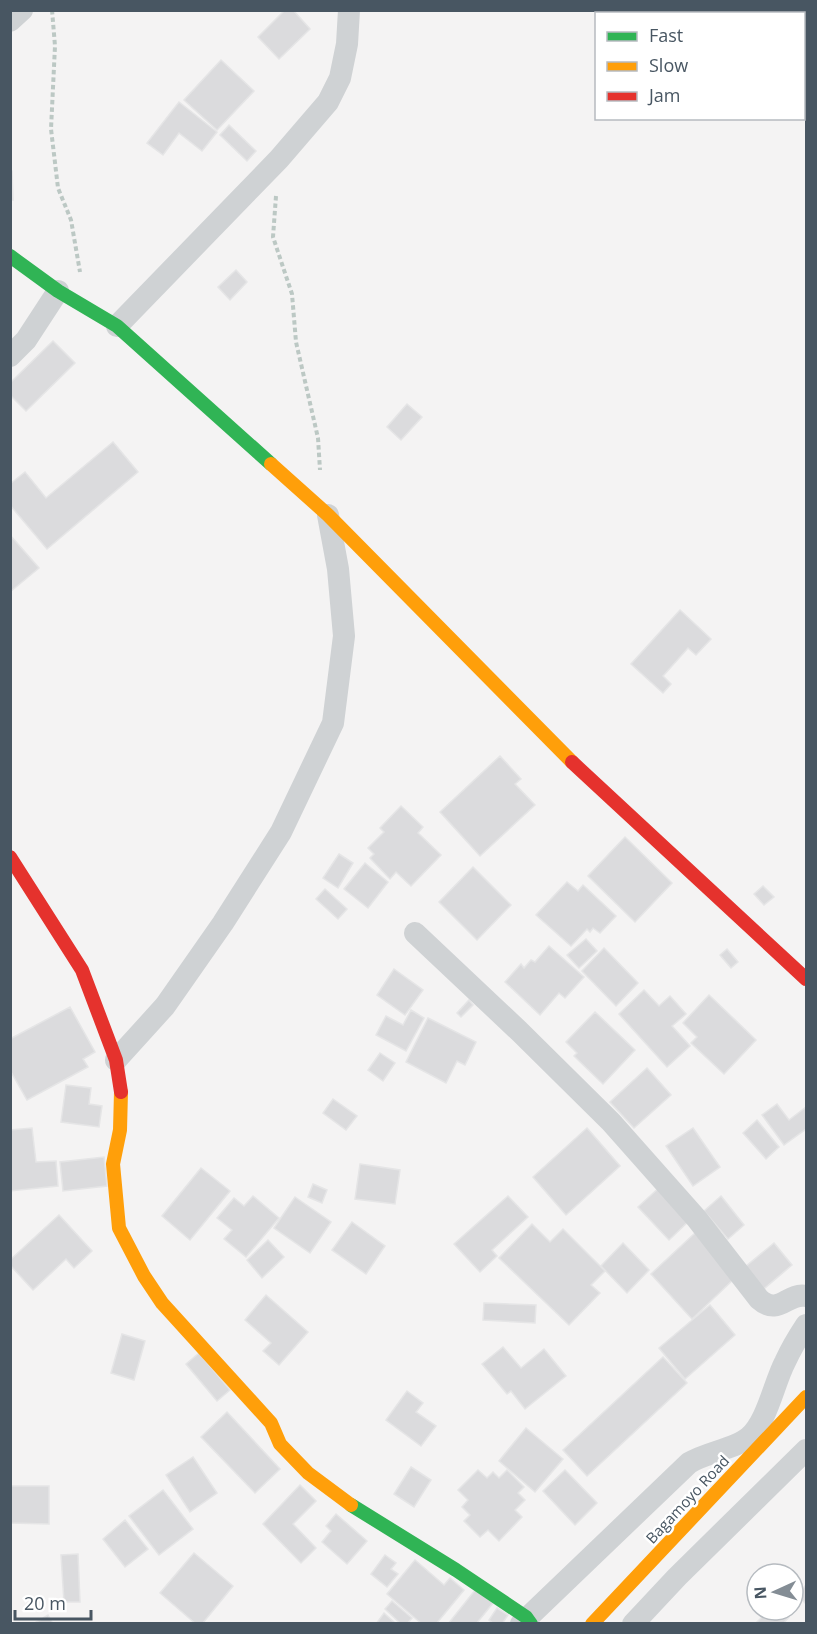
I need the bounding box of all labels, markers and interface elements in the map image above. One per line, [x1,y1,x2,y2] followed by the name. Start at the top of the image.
[595,12,805,120] legend
[649,23,683,47] text: Fast
[649,53,688,77] text: Slow
[647,83,681,107] text: Jam
[641,1451,733,1547] street label: Bagamoyo Road
[745,1562,805,1622] north arrow
[15,1583,92,1621] scale bar
[749,1586,771,1600] text: N
[24,1591,66,1615] text: 20 m

